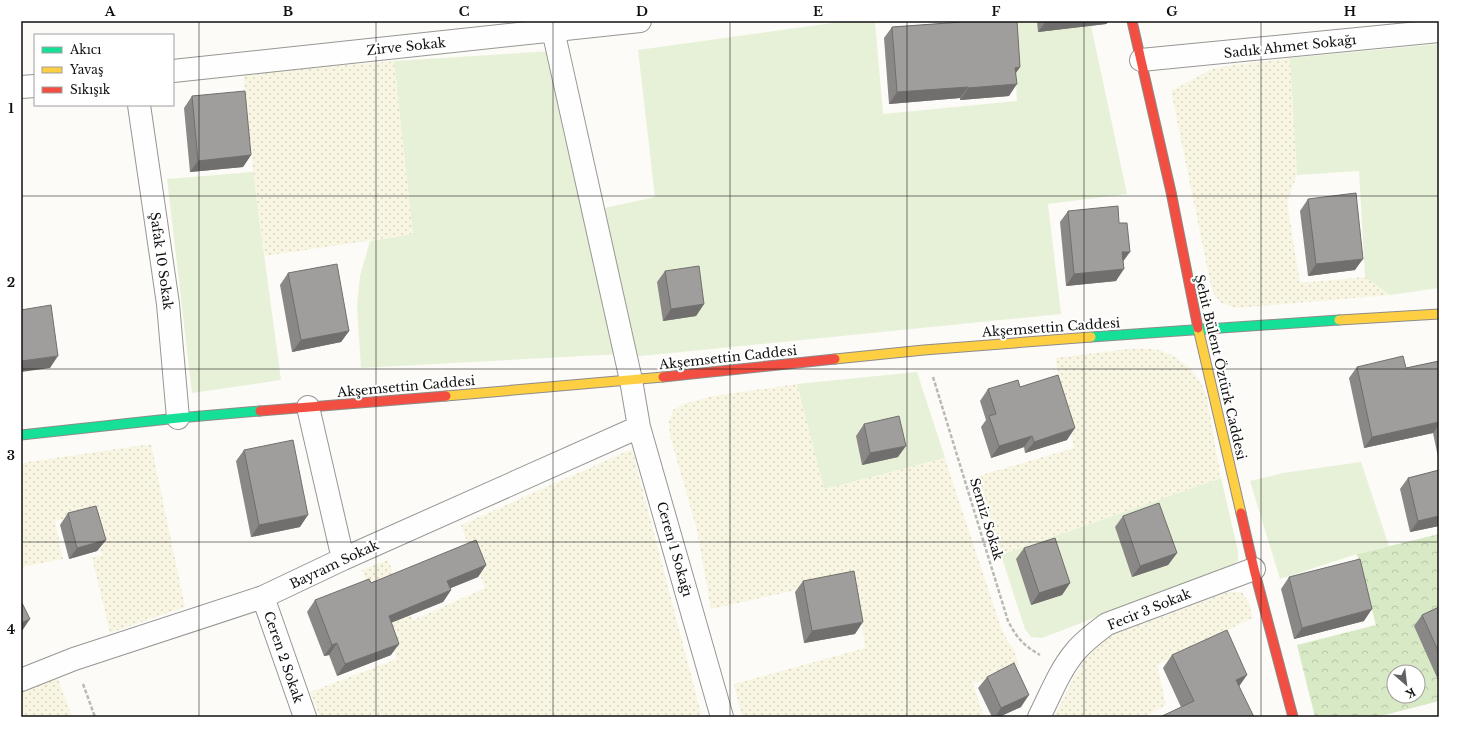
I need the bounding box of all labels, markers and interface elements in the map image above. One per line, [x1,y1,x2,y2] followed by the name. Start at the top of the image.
[104,3,116,20] text: A
[283,3,293,20] text: B
[459,3,470,20] text: C
[636,3,648,20] text: D
[813,3,823,20] text: E
[992,3,1001,20] text: F
[1166,3,1178,20] text: G
[1344,3,1356,20] text: H
[1223,31,1358,62] street label: Sadık Ahmet Sokağı
[34,34,174,106] legend
[366,34,447,59] street label: Zirve Sokak
[69,42,101,57] text: Akıcı
[69,62,103,77] text: Yavaş
[70,82,111,97] text: Sıkışık
[8,100,14,117] text: 1
[146,211,177,311] street label: Şafak 10 Sokak
[1191,273,1250,462] street label: Şehit Bülent Öztürk Caddesi
[7,274,15,291] text: 2
[980,314,1121,341] street label: Akşemsettin Caddesi
[657,342,798,373] street label: Akşemsettin Caddesi
[335,372,476,401] street label: Akşemsettin Caddesi
[7,447,15,464] text: 3
[966,476,1007,562] street label: Semiz Sokak
[653,500,696,599] street label: Ceren 1 Sokağı
[287,536,381,593] street label: Bayram Sokak
[1105,585,1193,634] street label: Fecir 3 Sokak
[260,609,307,705] street label: Ceren 2 Sokak
[7,621,16,638] text: 4
[1386,664,1426,704] north arrow
[1403,685,1418,702] text: K

